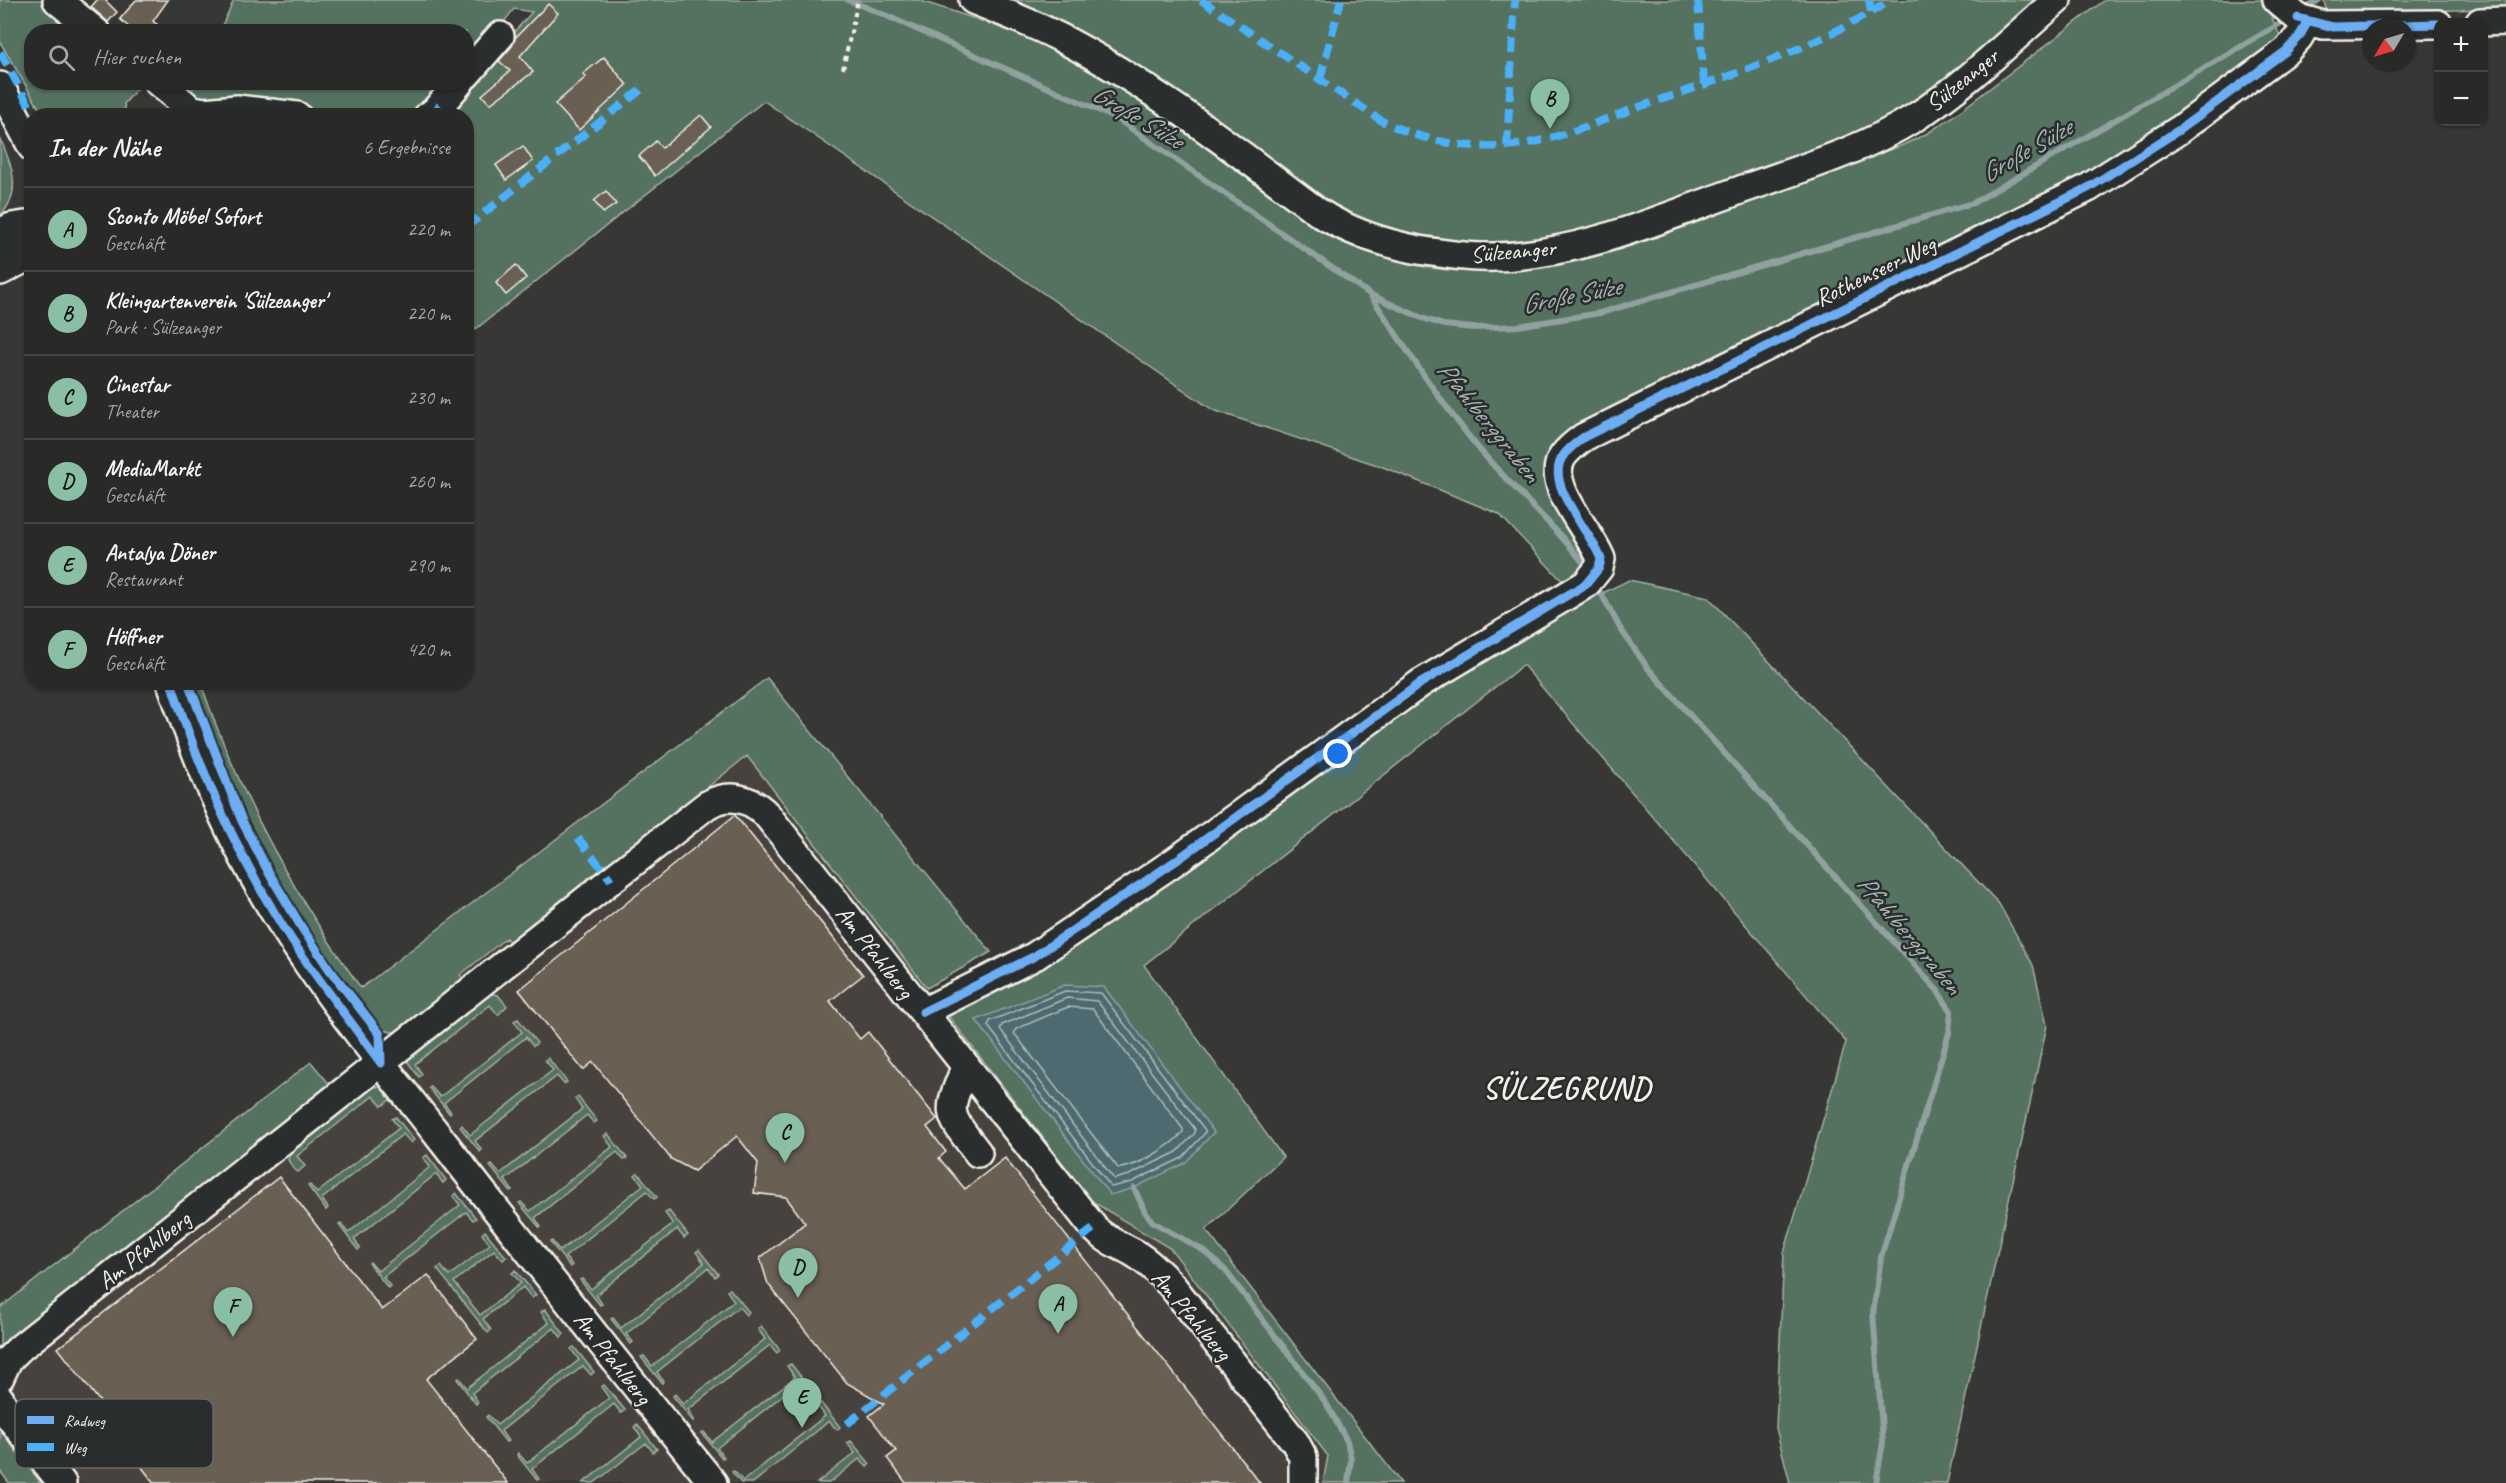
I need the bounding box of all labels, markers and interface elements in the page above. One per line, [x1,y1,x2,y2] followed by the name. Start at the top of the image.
[2362,18,2416,72] north arrow
[2434,18,2488,126] map controls
[2434,18,2488,72] button: +
[24,24,474,90] search box
[1919,40,2006,119] street label: Sülzeanger
[45,41,78,74] icon: search
[93,43,181,71] text: Hier suchen
[2434,72,2488,126] button: −
[1087,77,1193,159] water label: Große Sülze
[1530,80,1570,129] pin: B
[1975,109,2082,190] water label: Große Sülze
[48,131,160,164] text: In der Nähe
[363,135,450,160] text: 6 Ergebnisse
[105,203,261,231] text: Sconto Möbel Sofort
[62,217,73,242] text: A
[407,217,450,242] text: 220 m
[1810,228,1941,313] street label: Rothenseer Weg
[105,231,165,256] text: Geschäft
[1469,232,1559,270] street label: Sülzeanger
[1519,269,1628,321] water label: Große Sülze
[105,287,326,315] text: Kleingartenverein 'Sülzeanger'
[62,301,73,326] text: B
[407,301,450,326] text: 220 m
[105,315,221,340] text: Park · Sülzeanger
[1430,354,1549,490] water label: Pfahlberggraben
[105,371,169,399] text: Cinestar
[63,385,72,410] text: C
[407,385,450,410] text: 230 m
[105,399,159,424] text: Theater
[105,455,200,483] text: MediaMarkt
[62,469,73,494] text: D
[407,469,450,494] text: 260 m
[105,483,165,508] text: Geschäft
[105,539,215,567] text: Antalya Döner
[62,553,73,578] text: E
[407,553,450,578] text: 290 m
[105,567,182,592] text: Restaurant
[105,623,162,651] text: Höffner
[63,637,72,662] text: F
[407,637,450,662] text: 420 m
[105,651,165,676] text: Geschäft
[1323,739,1352,768] your location
[1850,868,1971,1003] water label: Pfahlberggraben
[829,899,922,1006] street label: Am Pfahlberg
[1483,1069,1653,1107] district label: SÜLZEGRUND
[766,1114,804,1163] pin: C
[91,1203,198,1296] street label: Am Pfahlberg
[778,1248,818,1298] pin: D
[1145,1263,1240,1368] street label: Am Pfahlberg
[1038,1284,1078,1334] pin: A
[214,1288,252,1337] pin: F
[567,1305,660,1412] street label: Am Pfahlberg
[782,1378,822,1428] pin: E
[15,1399,213,1468] legend
[64,1411,106,1431] text: Radweg
[64,1438,88,1458] text: Weg

